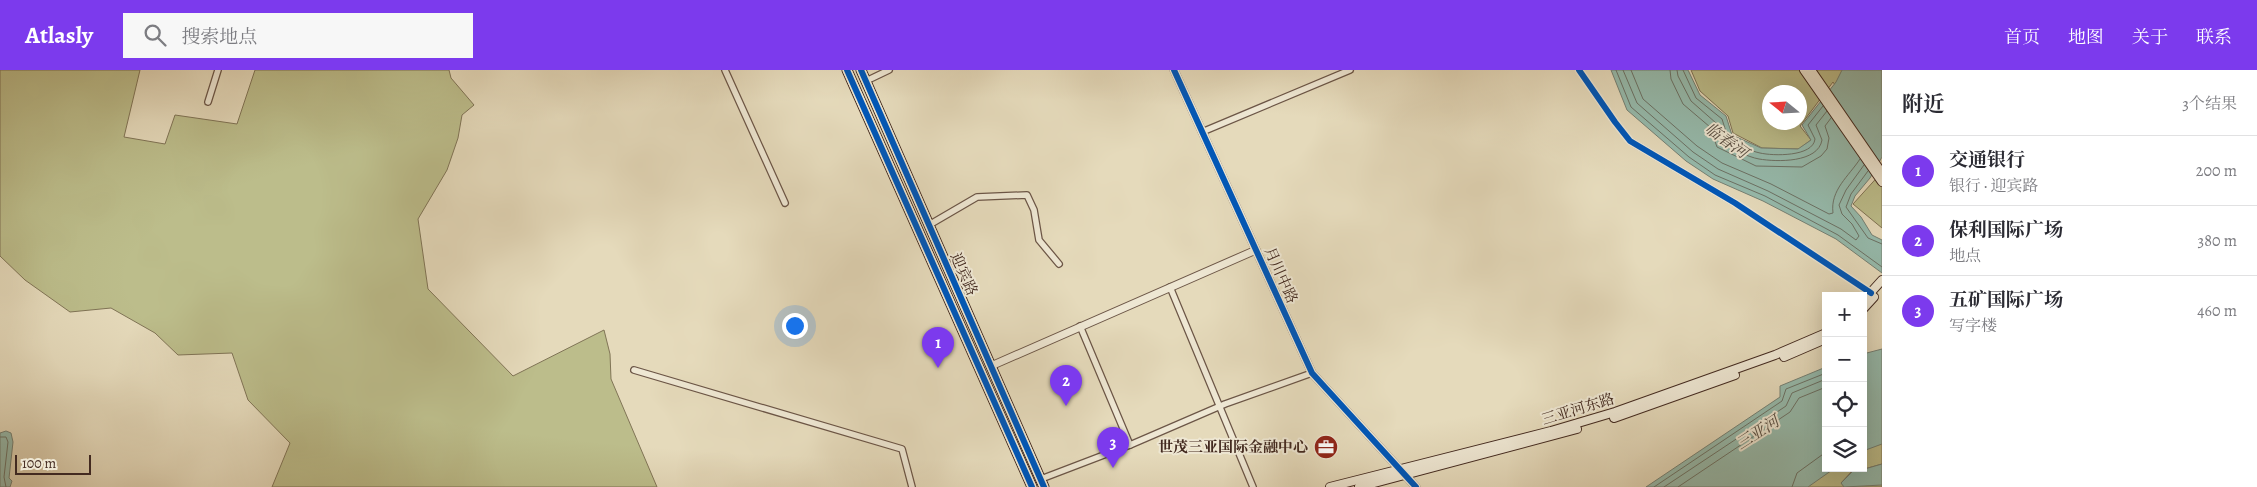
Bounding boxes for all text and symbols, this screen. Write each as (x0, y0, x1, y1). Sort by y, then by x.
search box (123, 13, 473, 58)
text: Atlasly (25, 19, 93, 51)
icon: search (141, 21, 169, 49)
text: 搜索地点 (181, 24, 257, 50)
text: 首页 (2004, 25, 2040, 49)
text: 地图 (2068, 25, 2104, 49)
text: 关于 (2132, 25, 2168, 49)
text: 联系 (2196, 25, 2232, 49)
north arrow (1762, 85, 1807, 130)
text: 附近 (1902, 90, 1944, 118)
text: 3个结果 (2182, 93, 2237, 115)
water label: 临春河 (1701, 118, 1755, 166)
text: 交通银行 (1949, 147, 2025, 173)
text: 1 (1915, 160, 1921, 182)
text: 200 m (2196, 160, 2237, 182)
text: 银行 · 迎宾路 (1949, 175, 2039, 197)
text: 保利国际广场 (1949, 217, 2063, 243)
text: 2 (1914, 230, 1922, 252)
text: 380 m (2198, 230, 2237, 252)
street label: 月川中路 (1260, 244, 1302, 306)
text: 地点 (1949, 245, 1981, 267)
street label: 迎宾路 (946, 249, 982, 299)
text: 五矿国际广场 (1949, 287, 2063, 313)
map controls (1822, 292, 1867, 472)
button: + (1822, 292, 1867, 337)
text: 3 (1915, 300, 1921, 322)
text: 460 m (2197, 300, 2237, 322)
your location (782, 313, 808, 339)
text: 写字楼 (1949, 315, 1997, 337)
pin: 1 (922, 327, 954, 368)
button: − (1822, 337, 1867, 382)
pin: 2 (1050, 365, 1082, 406)
button: locate (1822, 382, 1867, 427)
street label: 三亚河东路 (1539, 388, 1617, 430)
water label: 三亚河 (1731, 409, 1786, 455)
pin: 3 (1097, 427, 1129, 468)
button: layers (1822, 427, 1867, 472)
office icon: 世茂三亚国际金融中心 (1313, 434, 1339, 460)
place label: 世茂三亚国际金融中心 (1158, 437, 1308, 457)
scale bar (15, 452, 91, 475)
text: 100 m (22, 454, 56, 473)

